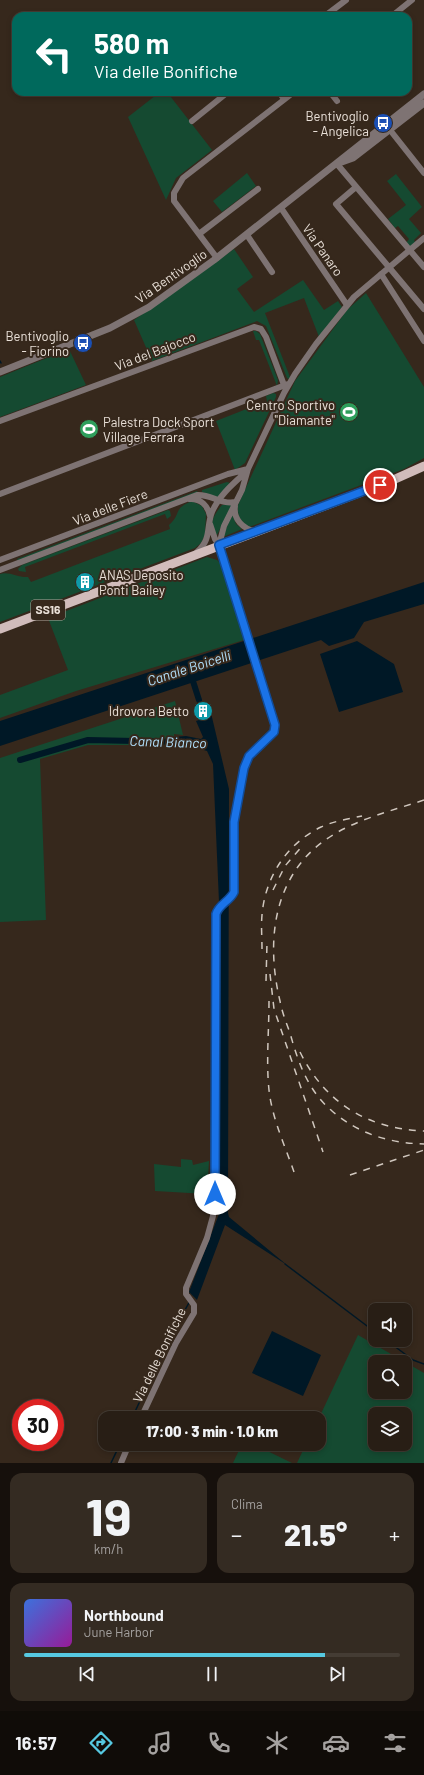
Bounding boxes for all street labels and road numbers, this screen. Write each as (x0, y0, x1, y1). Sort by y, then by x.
street label: Via Panaro (299, 221, 347, 279)
street label: Via Bentivoglio (132, 245, 210, 307)
street label: Via del Bajocco (112, 328, 198, 374)
street label: Via delle Fiere (70, 485, 150, 529)
road number: SS16 (31, 600, 65, 620)
street label: Via delle Bonifiche (129, 1305, 189, 1405)

